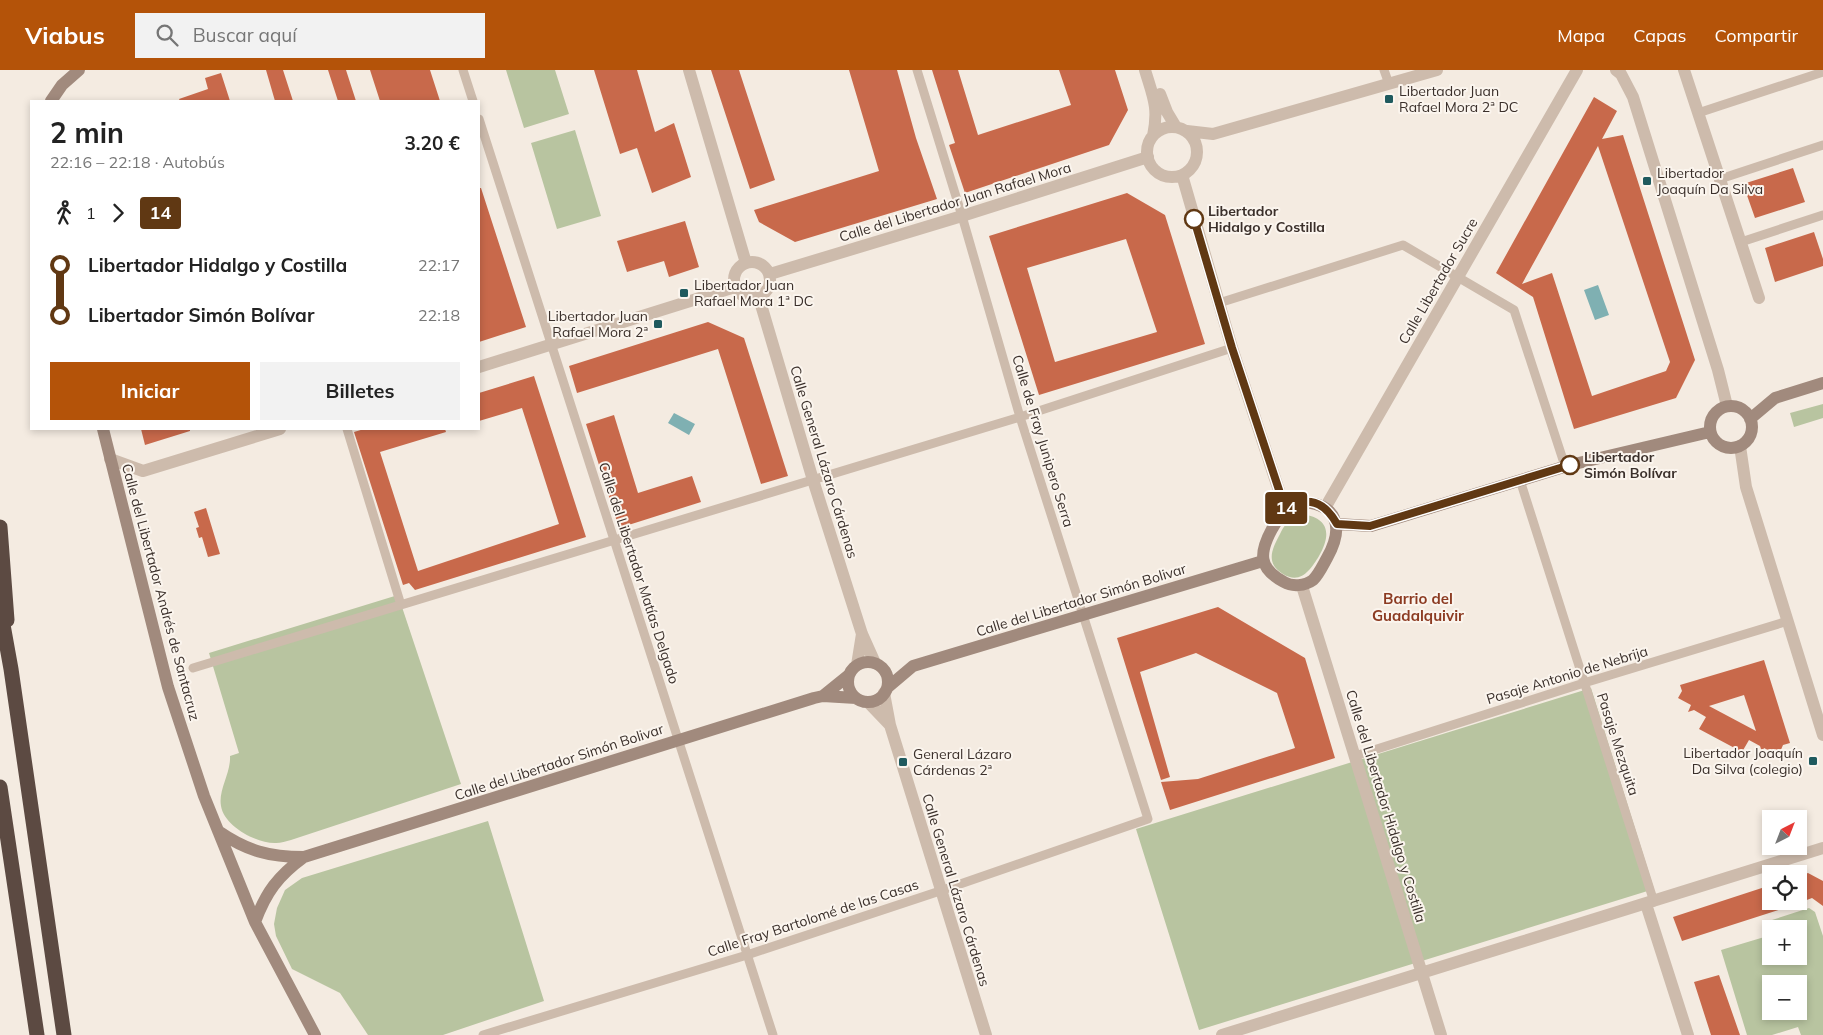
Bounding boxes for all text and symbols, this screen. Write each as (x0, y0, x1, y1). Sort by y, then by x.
search box (135, 13, 485, 58)
text: Viabus (25, 20, 105, 50)
icon: search (153, 21, 181, 49)
text: Buscar aquí (193, 23, 297, 47)
text: Mapa (1557, 24, 1605, 47)
text: Capas (1633, 24, 1687, 47)
text: Compartir (1715, 24, 1798, 47)
place label: Libertador Juan Rafael Mora 2ª DC (1399, 82, 1518, 116)
marker: Libertador Juan Rafael Mora 2ª DC (1383, 93, 1395, 105)
text: 2 min (50, 115, 124, 150)
text: 3.20 € (404, 131, 460, 155)
text: 22:16 – 22:18 · Autobús (50, 152, 225, 172)
street label: Calle del Libertador Juan Rafael Mora (837, 158, 1073, 246)
place label: Libertador Joaquín Da Silva (1657, 164, 1763, 198)
marker: Libertador Joaquín Da Silva (1641, 175, 1653, 187)
icon: walk (50, 199, 78, 227)
icon: forward (104, 199, 132, 227)
text: 14 (150, 201, 171, 224)
place label: Libertador Hidalgo y Costilla (1208, 202, 1325, 236)
text: 1 (86, 203, 96, 223)
marker: Libertador Hidalgo y Costilla (1184, 209, 1204, 229)
street label: Calle Libertador Sucre (1394, 215, 1482, 347)
text: Libertador Hidalgo y Costilla (88, 253, 347, 277)
text: 22:17 (418, 255, 460, 275)
place label: Libertador Juan Rafael Mora 1ª DC (694, 276, 813, 310)
marker: Libertador Juan Rafael Mora 1ª DC (678, 287, 690, 299)
text: Libertador Simón Bolívar (88, 303, 314, 327)
text: 22:18 (418, 305, 460, 325)
place label: Libertador Juan Rafael Mora 2ª (548, 307, 648, 341)
marker: Libertador Juan Rafael Mora 2ª (652, 318, 664, 330)
street label: Calle de Fray Junipero Serra (1008, 353, 1078, 529)
button: Iniciar (50, 362, 250, 420)
button: Billetes (260, 362, 460, 420)
street label: Calle General Lázaro Cárdenas (786, 363, 862, 561)
place label: Libertador Simón Bolívar (1584, 448, 1677, 482)
marker: Libertador Simón Bolívar (1560, 455, 1580, 475)
street label: Calle del Libertador Matías Delgado (595, 460, 683, 686)
street label: Calle del Libertador Andrés de Santacruz (118, 462, 204, 722)
line badge: 14 (1264, 492, 1308, 524)
text: 14 (1275, 496, 1297, 519)
street label: Calle del Libertador Simón Bolivar (974, 559, 1189, 641)
district label: Barrio del Guadalquivir (1372, 589, 1464, 625)
street label: Pasaje Antonio de Nebrija (1484, 642, 1650, 708)
street label: Calle del Libertador Hidalgo y Costilla (1342, 688, 1430, 924)
street label: Pasaje Mezquita (1593, 690, 1643, 798)
street label: Calle del Libertador Simón Bolivar (452, 719, 667, 804)
place label: Libertador Joaquín Da Silva (colegio) (1683, 744, 1803, 778)
place label: General Lázaro Cárdenas 2ª (913, 745, 1012, 779)
marker: Libertador Joaquín Da Silva (colegio) (1807, 755, 1819, 767)
marker: General Lázaro Cárdenas 2ª (897, 756, 909, 768)
street label: Calle General Lázaro Cárdenas (918, 791, 994, 989)
north arrow (1762, 810, 1808, 855)
map controls (1762, 810, 1807, 1020)
button: locate (1762, 865, 1807, 910)
street label: Calle Fray Bartolomé de las Casas (705, 875, 921, 961)
button: + (1762, 920, 1807, 965)
button: − (1762, 975, 1807, 1020)

